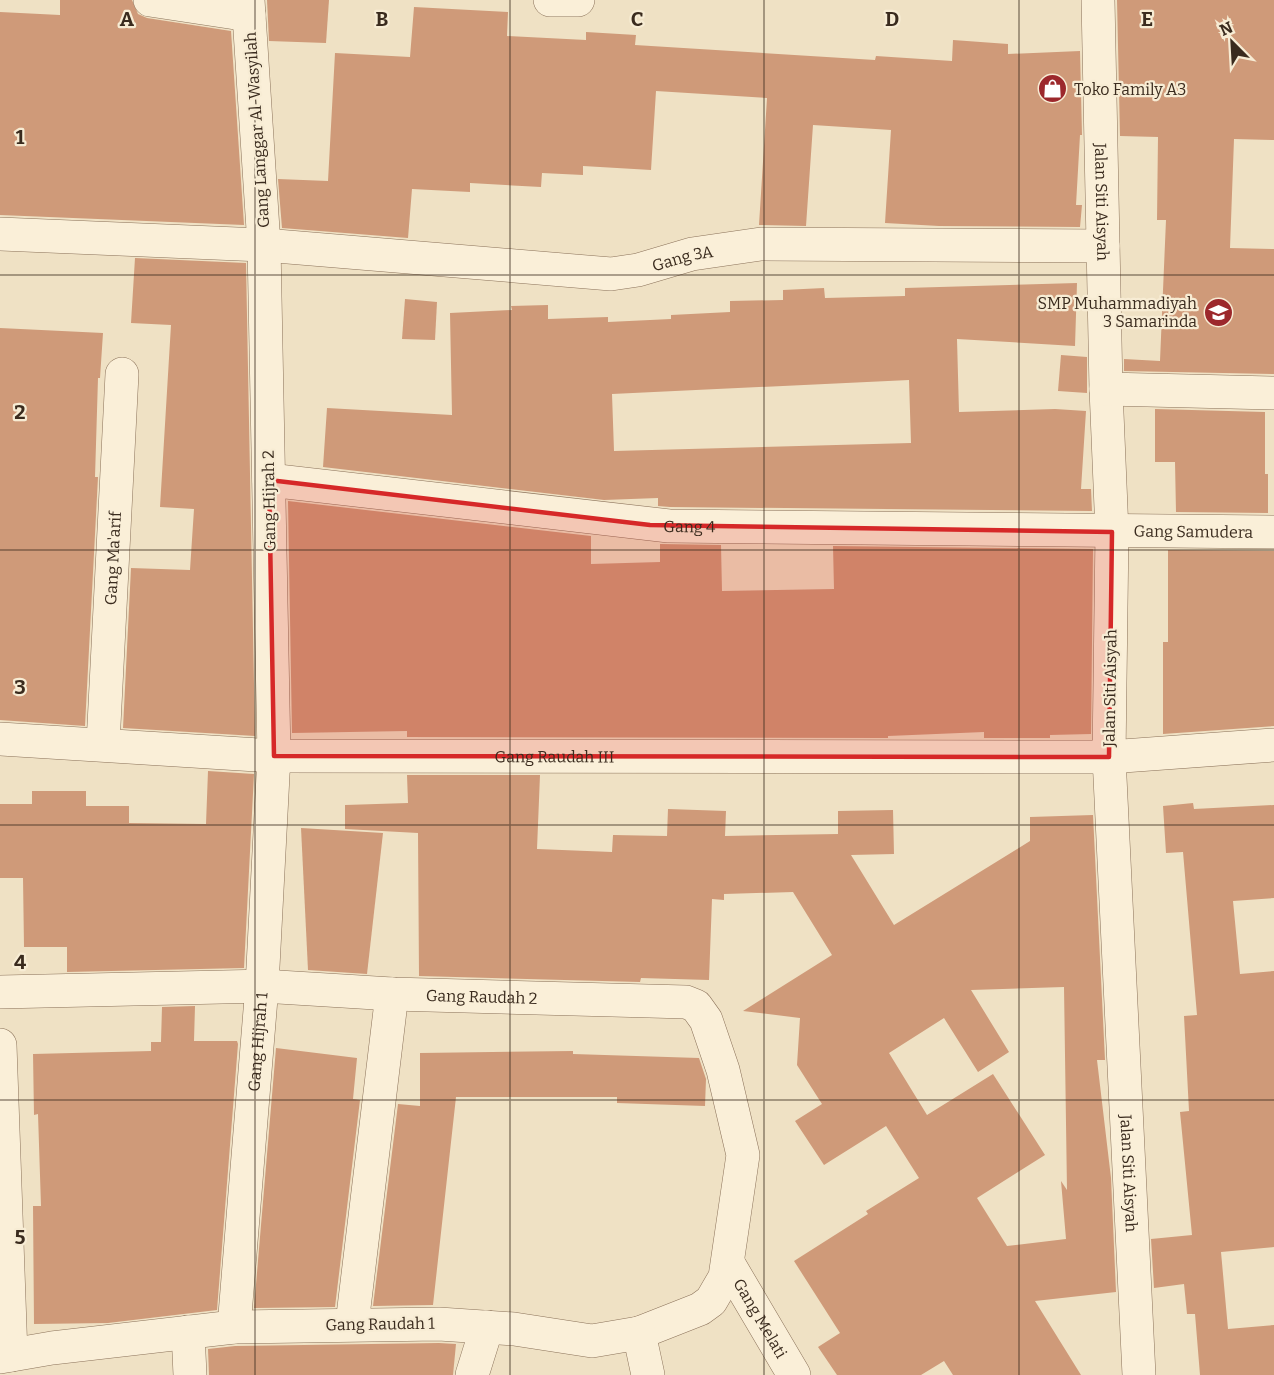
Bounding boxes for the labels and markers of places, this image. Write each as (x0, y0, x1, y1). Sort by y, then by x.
shop icon: Toko Family A3 (1037, 73, 1069, 105)
place label: Toko Family A3 (1074, 80, 1186, 99)
place label: SMP Muhammadiyah 3 Samarinda (1038, 294, 1197, 331)
school or university icon: SMP Muhammadiyah 3 Samarinda (1202, 296, 1234, 328)

